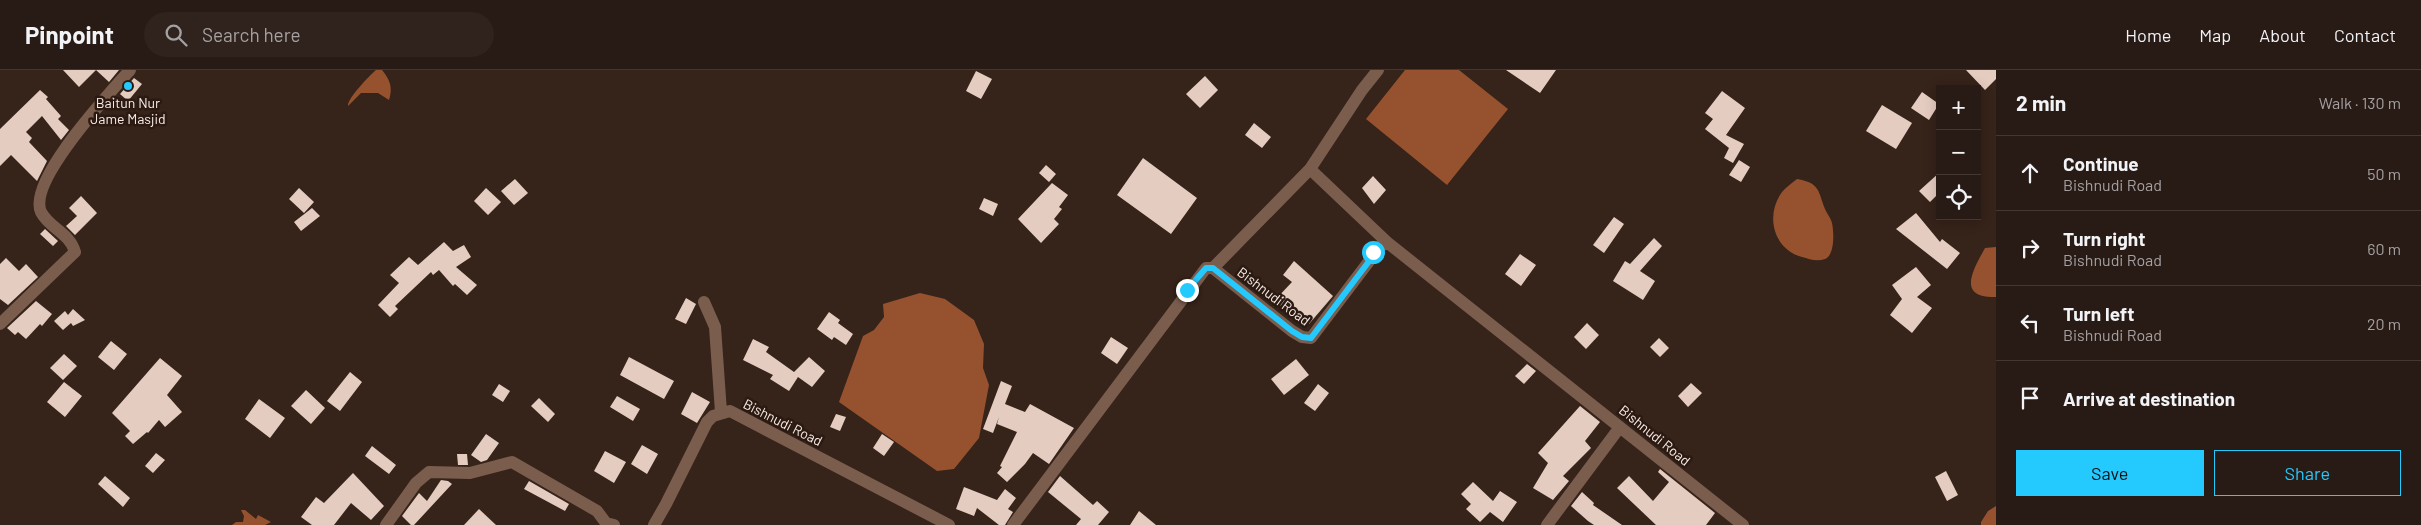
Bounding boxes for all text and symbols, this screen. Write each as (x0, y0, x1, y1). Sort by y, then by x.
search box (144, 12, 494, 57)
text: Pinpoint (25, 20, 114, 49)
icon: search (162, 21, 190, 49)
text: Search here (202, 23, 301, 46)
text: Home (2125, 24, 2171, 46)
text: Map (2199, 24, 2231, 46)
text: About (2259, 24, 2306, 46)
text: Contact (2334, 24, 2396, 46)
marker: Baitun Nur Jame Masjid (122, 80, 134, 92)
map controls (1936, 85, 1981, 220)
button: + (1936, 85, 1981, 130)
text: 2 min (2016, 90, 2066, 115)
text: Walk · 130 m (2319, 93, 2401, 112)
place label: Baitun Nur Jame Masjid (90, 94, 166, 127)
button: − (1936, 130, 1981, 175)
text: Continue (2063, 152, 2139, 175)
icon: ahead (2016, 159, 2044, 187)
text: 50 m (2367, 164, 2401, 183)
button: locate (1936, 175, 1981, 220)
text: Bishnudi Road (2063, 175, 2162, 194)
text: Turn right (2063, 227, 2145, 250)
icon: right (2016, 234, 2044, 262)
text: 60 m (2367, 239, 2401, 258)
route start (1362, 241, 1385, 264)
text: Bishnudi Road (2063, 250, 2162, 269)
street label: Bishnudi Road (1234, 263, 1314, 329)
route end (1176, 279, 1199, 302)
text: Turn left (2063, 302, 2134, 325)
icon: left (2016, 309, 2044, 337)
text: 20 m (2367, 314, 2401, 333)
text: Bishnudi Road (2063, 325, 2162, 344)
icon: arrive (2016, 384, 2044, 412)
text: Arrive at destination (2063, 387, 2235, 410)
street label: Bishnudi Road (741, 395, 825, 449)
street label: Bishnudi Road (1616, 401, 1694, 469)
button: Save (2016, 450, 2204, 496)
button: Share (2214, 450, 2401, 496)

